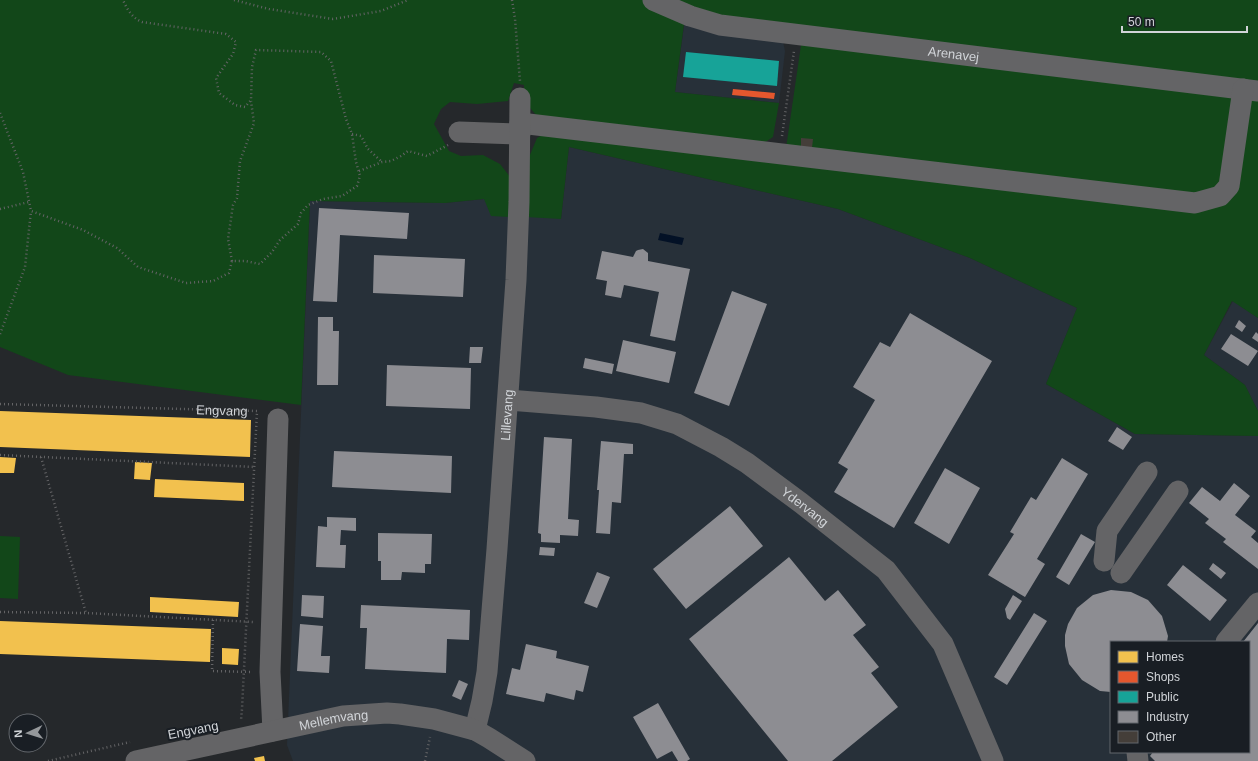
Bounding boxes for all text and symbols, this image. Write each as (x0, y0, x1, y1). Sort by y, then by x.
scale bar (1122, 8, 1247, 34)
text: 50 m (1128, 15, 1155, 29)
street label: Arenavej (927, 43, 980, 64)
street label: Lillevang (497, 389, 516, 441)
street label: Engvang (196, 402, 248, 418)
street label: Ydervang (778, 484, 832, 529)
legend (1110, 641, 1250, 753)
text: Homes (1146, 650, 1184, 664)
text: Shops (1146, 670, 1180, 684)
text: Public (1146, 690, 1179, 704)
street label: Mellemvang (298, 707, 369, 733)
text: Industry (1146, 710, 1189, 724)
north arrow (8, 713, 48, 753)
street label: Engvang (166, 718, 220, 742)
text: N (12, 729, 24, 738)
text: Other (1146, 730, 1176, 744)

